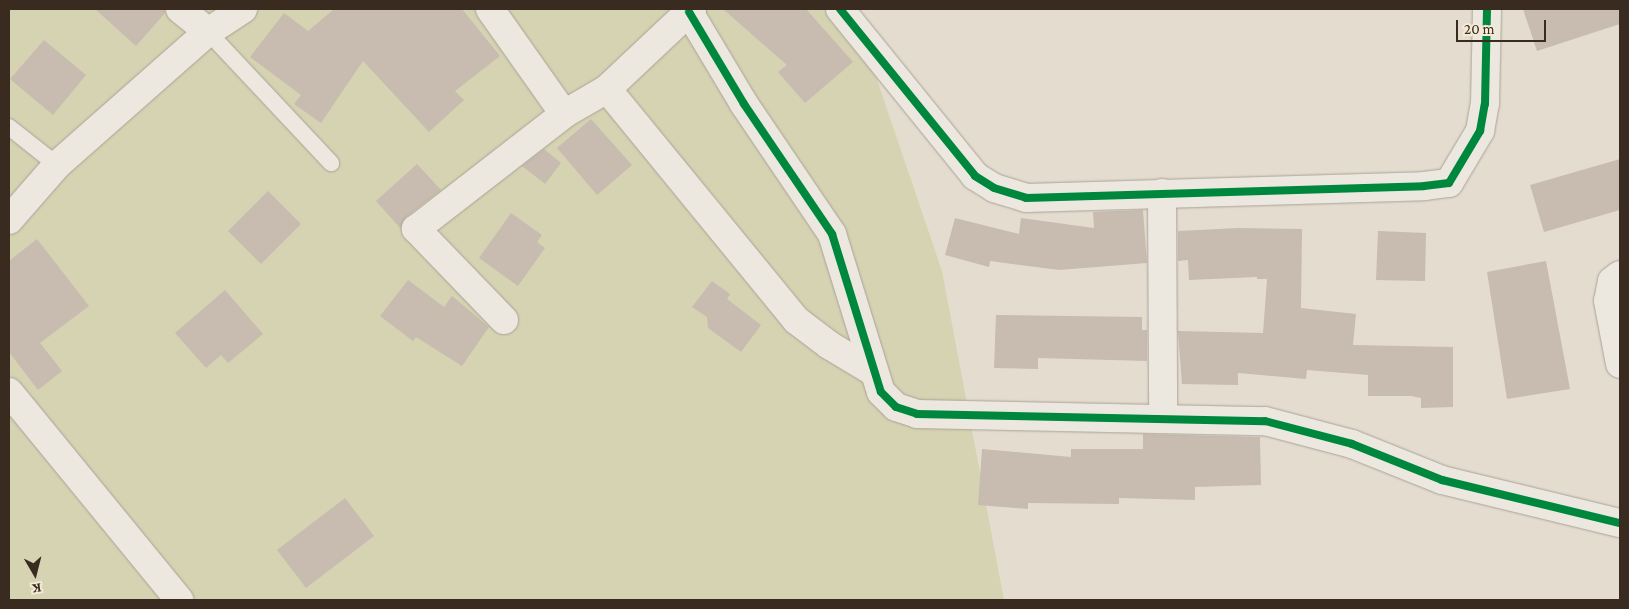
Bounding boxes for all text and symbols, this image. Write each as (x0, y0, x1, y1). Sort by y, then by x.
scale bar (1459, 10, 1549, 42)
text: 20 m (1464, 21, 1495, 37)
north arrow (10, 549, 60, 599)
text: K (32, 580, 43, 597)

